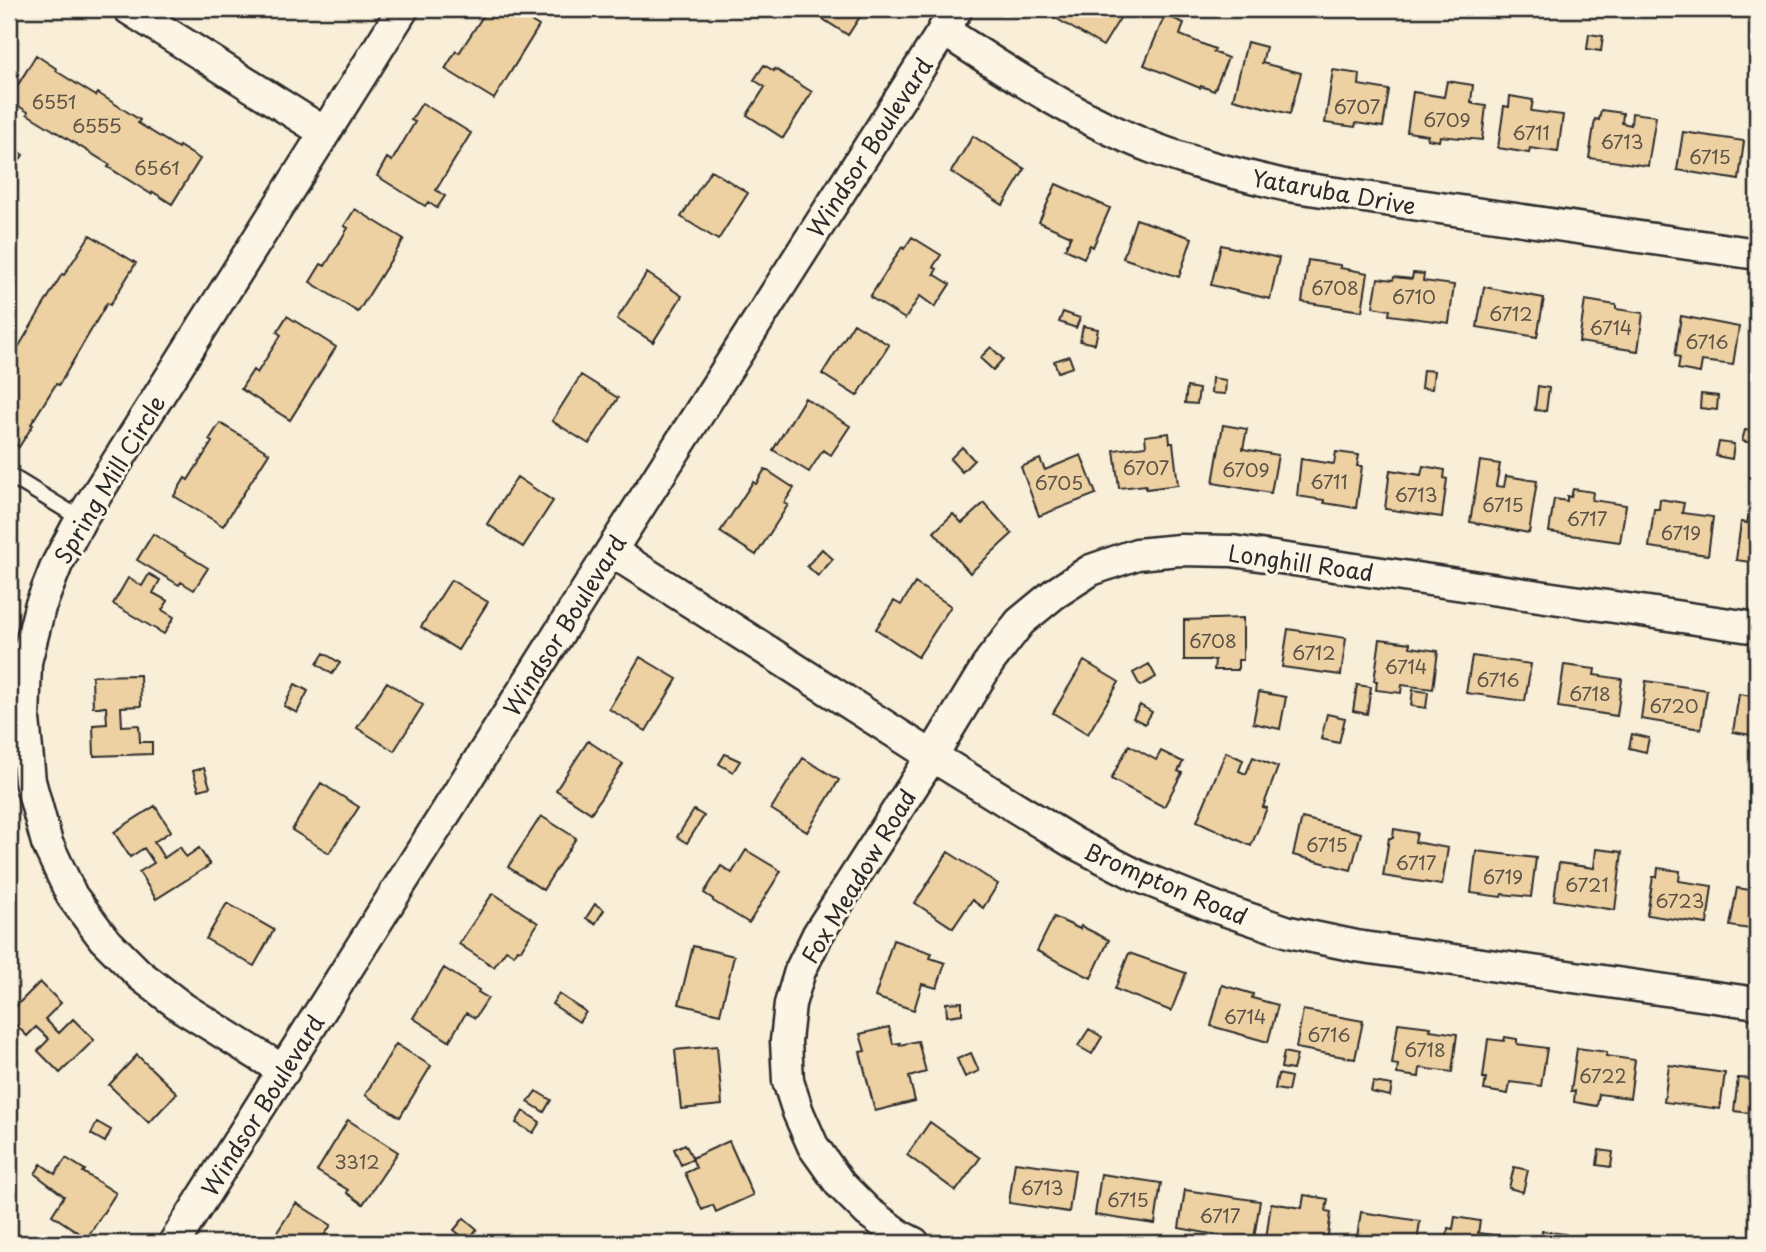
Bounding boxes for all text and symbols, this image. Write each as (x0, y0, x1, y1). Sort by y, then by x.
street label: Windsor Boulevard (798, 50, 940, 244)
house number: 6551 (32, 87, 76, 115)
house number: 6707 (1334, 92, 1381, 120)
house number: 6709 (1423, 105, 1471, 133)
house number: 6555 (72, 111, 122, 139)
house number: 6711 (1512, 118, 1550, 146)
house number: 6713 (1600, 127, 1644, 155)
house number: 6715 (1689, 142, 1731, 170)
house number: 6561 (134, 153, 180, 181)
street label: Yataruba Drive (1249, 159, 1419, 223)
house number: 6708 (1311, 273, 1359, 301)
house number: 6710 (1392, 282, 1436, 310)
house number: 6712 (1489, 299, 1533, 327)
house number: 6714 (1590, 313, 1632, 341)
house number: 6716 (1685, 327, 1729, 355)
street label: Spring Mill Circle (45, 388, 173, 570)
house number: 6707 (1123, 453, 1170, 481)
house number: 6709 (1222, 455, 1270, 483)
house number: 6711 (1310, 467, 1348, 495)
house number: 6705 (1035, 468, 1083, 496)
house number: 6713 (1394, 480, 1438, 508)
house number: 6715 (1482, 490, 1524, 518)
house number: 6717 (1567, 504, 1608, 532)
house number: 6719 (1661, 518, 1701, 546)
street label: Windsor Boulevard (494, 527, 634, 723)
street label: Longhill Road (1226, 535, 1376, 589)
house number: 6708 (1189, 626, 1237, 654)
house number: 6712 (1292, 638, 1336, 666)
house number: 6714 (1385, 652, 1427, 680)
house number: 6716 (1476, 665, 1520, 693)
house number: 6718 (1569, 679, 1611, 707)
house number: 6720 (1649, 691, 1699, 719)
street label: Fox Meadow Road (792, 782, 924, 970)
house number: 6715 (1306, 830, 1348, 858)
street label: Brompton Road (1079, 833, 1253, 933)
house number: 6717 (1396, 848, 1437, 876)
house number: 6719 (1483, 862, 1523, 890)
house number: 6721 (1565, 870, 1609, 898)
house number: 6723 (1656, 886, 1704, 914)
house number: 6714 (1224, 1002, 1266, 1030)
street label: Windsor Boulevard (192, 1007, 332, 1203)
house number: 6716 (1307, 1020, 1351, 1048)
house number: 6718 (1404, 1035, 1446, 1063)
house number: 6722 (1579, 1061, 1627, 1089)
house number: 3312 (334, 1147, 380, 1175)
house number: 6713 (1020, 1173, 1064, 1201)
house number: 6715 (1107, 1185, 1149, 1213)
house number: 6717 (1200, 1201, 1241, 1229)

